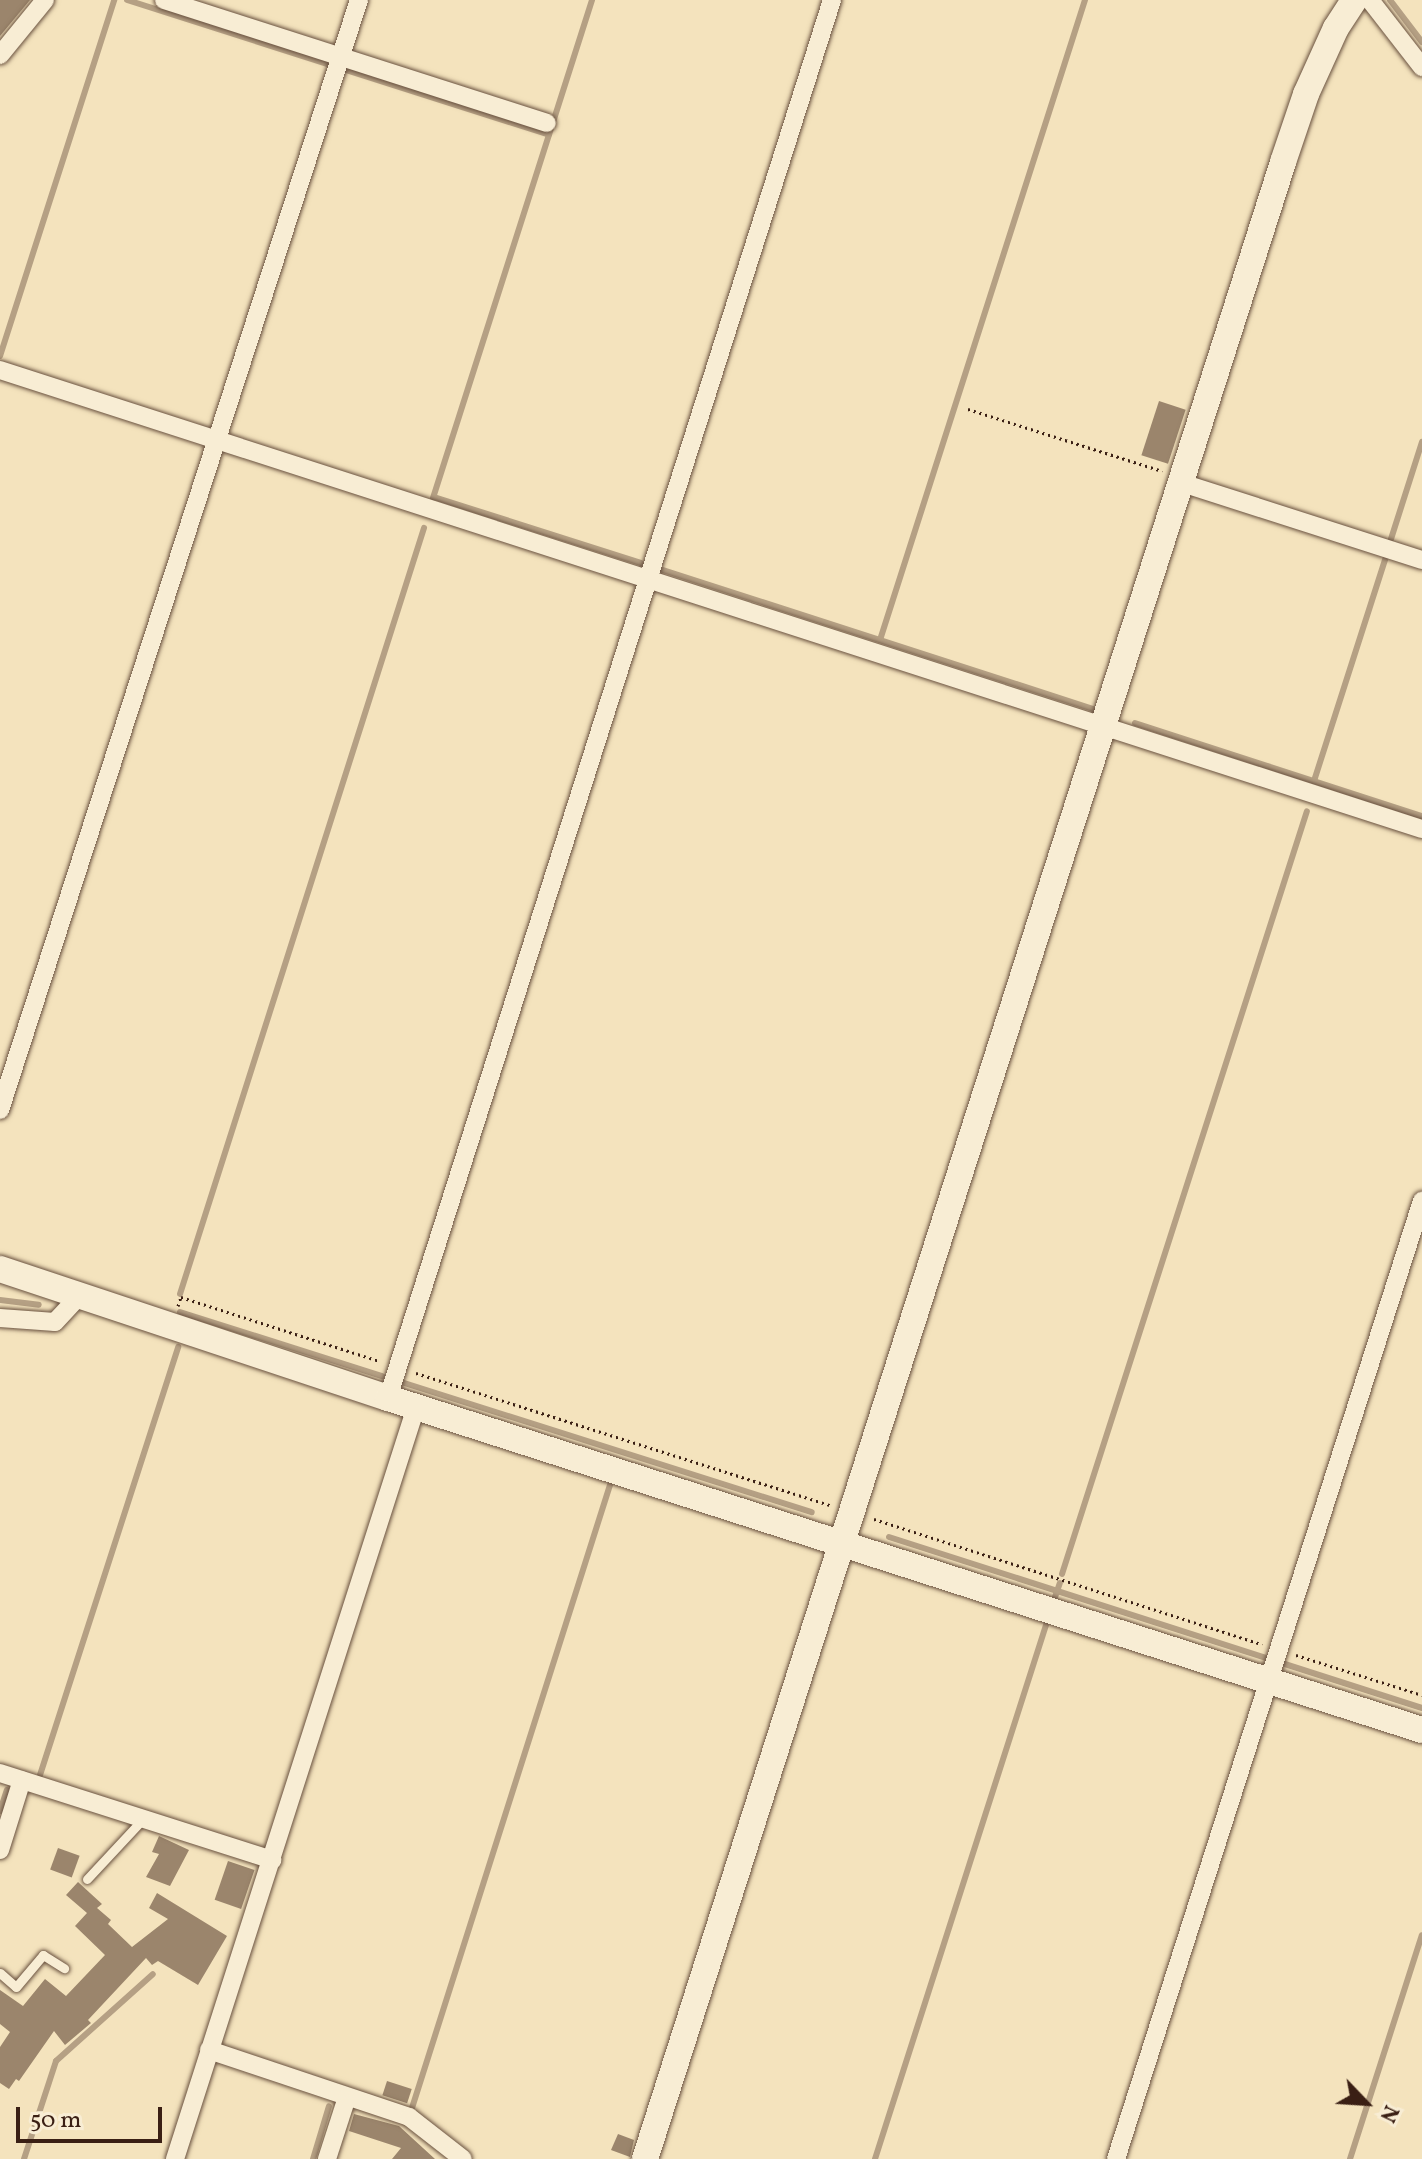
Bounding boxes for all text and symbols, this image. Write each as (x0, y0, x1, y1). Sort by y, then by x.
north arrow (1326, 2063, 1406, 2143)
scale bar (20, 2091, 166, 2141)
text: N (1371, 2100, 1406, 2127)
text: 50 m (30, 2104, 82, 2138)

